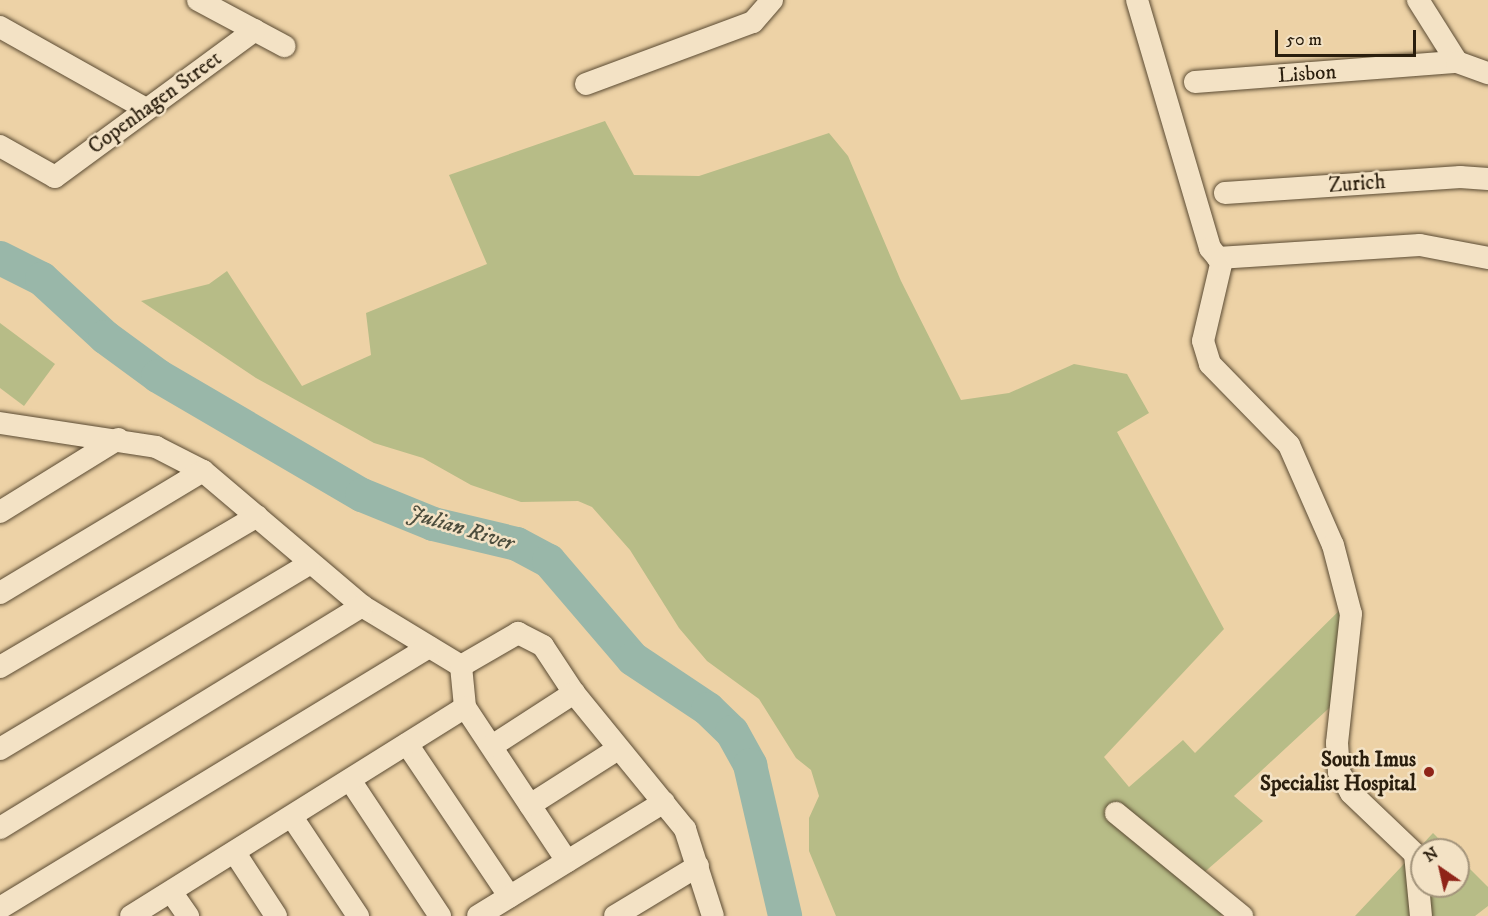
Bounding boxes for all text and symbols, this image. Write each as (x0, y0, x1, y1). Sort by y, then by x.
scale bar (1278, 18, 1419, 56)
text: 50 m (1286, 29, 1322, 51)
street label: Copenhagen Street (84, 46, 226, 160)
street label: Lisbon (1277, 59, 1337, 89)
street label: Zurich (1328, 169, 1386, 199)
water label: Julian River (405, 499, 517, 557)
place label: South Imus Specialist Hospital (1260, 747, 1416, 797)
marker: South Imus Specialist Hospital (1420, 763, 1438, 781)
north arrow (1410, 838, 1470, 898)
text: N (1420, 843, 1442, 867)

